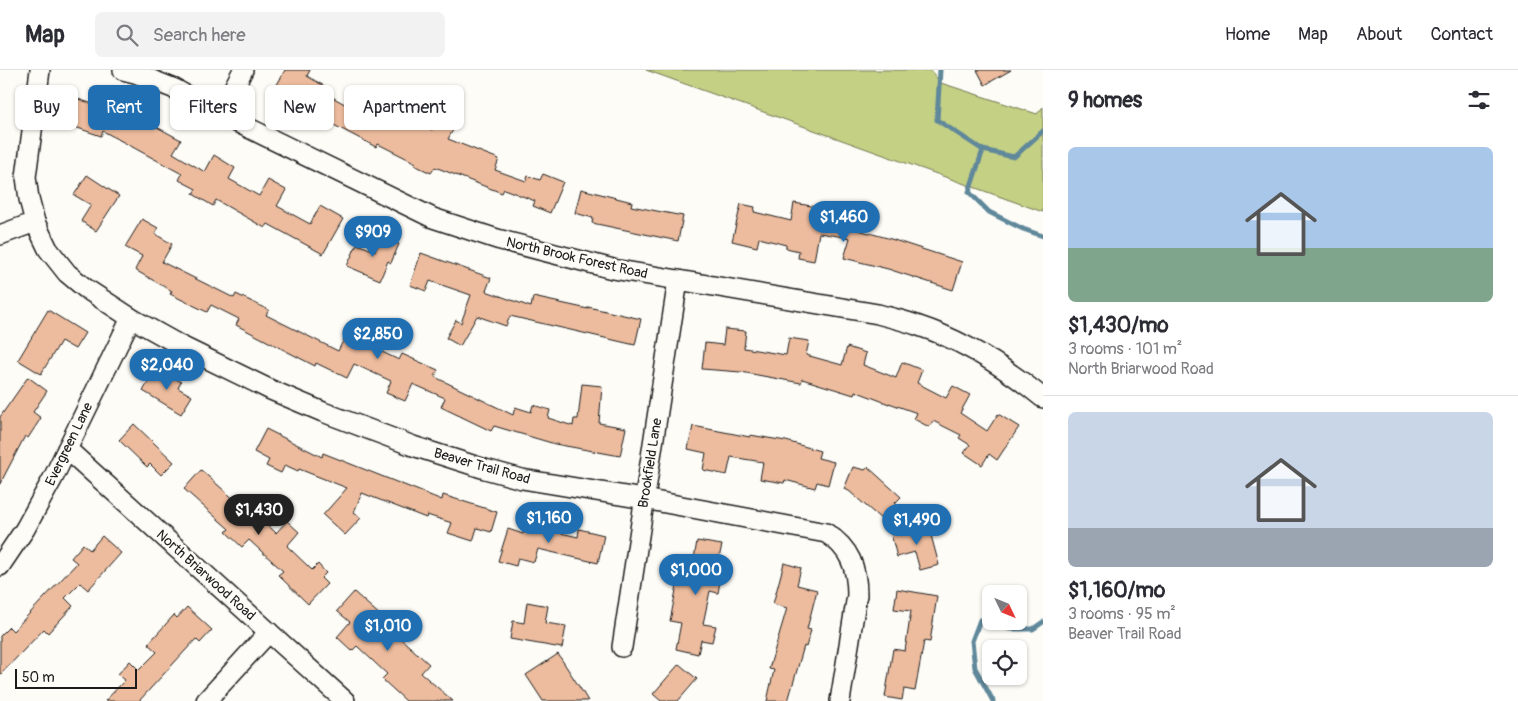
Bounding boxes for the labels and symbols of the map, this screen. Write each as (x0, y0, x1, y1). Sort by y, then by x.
pin: $1,460 (803, 200, 885, 243)
pin: $909 (343, 216, 403, 258)
street label: North Brook Forest Road (505, 233, 649, 283)
pin: $2,850 (337, 318, 419, 360)
pin: $2,040 (126, 348, 208, 391)
street label: Evergreen Lane (42, 400, 97, 488)
street label: Brookfield Lane (635, 417, 665, 509)
street label: Beaver Trail Road (432, 444, 532, 488)
pin: $1,430 (218, 494, 300, 536)
pin: $1,160 (508, 502, 590, 544)
pin: $1,490 (876, 504, 958, 546)
street label: North Briarwood Road (153, 526, 259, 624)
pin: $1,000 (655, 554, 737, 596)
north arrow (982, 585, 1028, 630)
pin: $1,010 (347, 610, 429, 652)
scale bar (15, 666, 138, 689)

